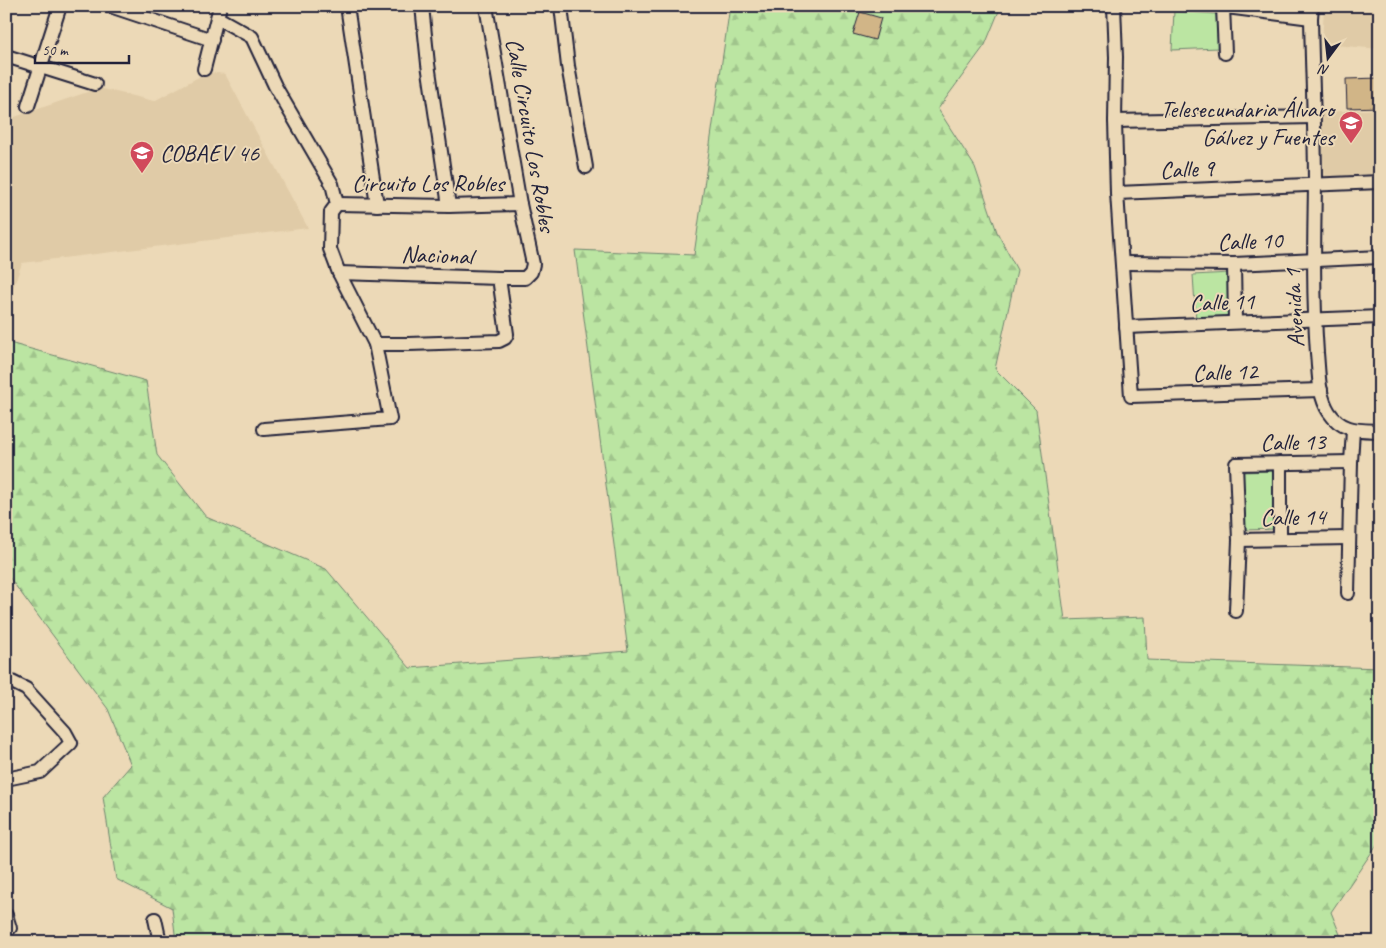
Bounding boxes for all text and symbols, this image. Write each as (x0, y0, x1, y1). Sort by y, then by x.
scale bar (35, 32, 129, 64)
north arrow (1304, 32, 1354, 82)
street label: Calle Circuito Los Robles (499, 36, 563, 236)
text: 50 m (42, 41, 69, 60)
text: N (1316, 60, 1331, 79)
place label: Telesecundaria Álvaro Gálvez y Fuentes (1161, 94, 1337, 152)
school or university icon: Telesecundaria Álvaro Gálvez y Fuentes (1338, 110, 1364, 144)
place label: COBAEV 46 (160, 138, 260, 168)
school or university icon: COBAEV 46 (129, 140, 155, 174)
street label: Calle 9 (1159, 152, 1217, 185)
street label: Circuito Los Robles (352, 168, 507, 198)
street label: Calle 10 (1217, 225, 1285, 257)
street label: Nacional (401, 239, 477, 271)
street label: Avenida 1 (1277, 267, 1311, 348)
street label: Calle 11 (1189, 286, 1256, 318)
street label: Calle 12 (1192, 356, 1260, 388)
street label: Calle 13 (1260, 426, 1328, 458)
street label: Calle 14 (1260, 501, 1328, 533)

